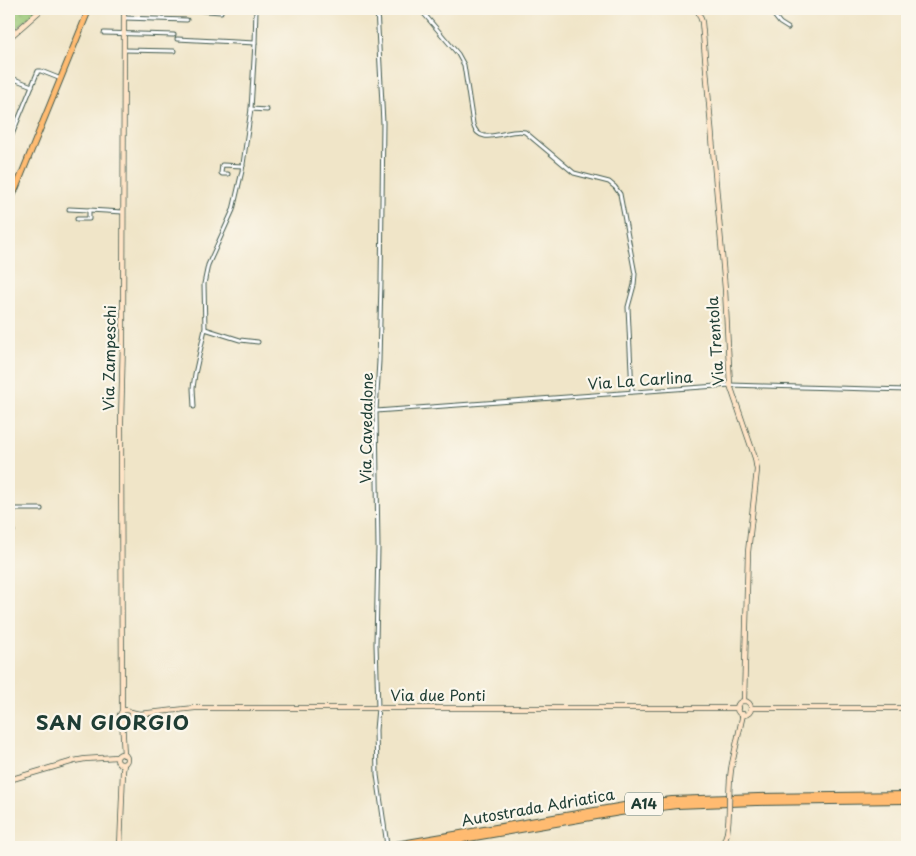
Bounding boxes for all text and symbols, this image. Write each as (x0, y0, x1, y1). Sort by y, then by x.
street label: Via Trentola (700, 295, 729, 386)
street label: Via Zampeschi (96, 305, 121, 411)
street label: Via La Carlina (587, 364, 694, 395)
street label: Via Cavedalone (353, 372, 378, 484)
street label: Via due Ponti (390, 683, 486, 706)
district label: SAN GIORGIO (36, 707, 190, 737)
street label: Autostrada Adriatica (459, 782, 617, 831)
road number: A14 (625, 792, 663, 816)

